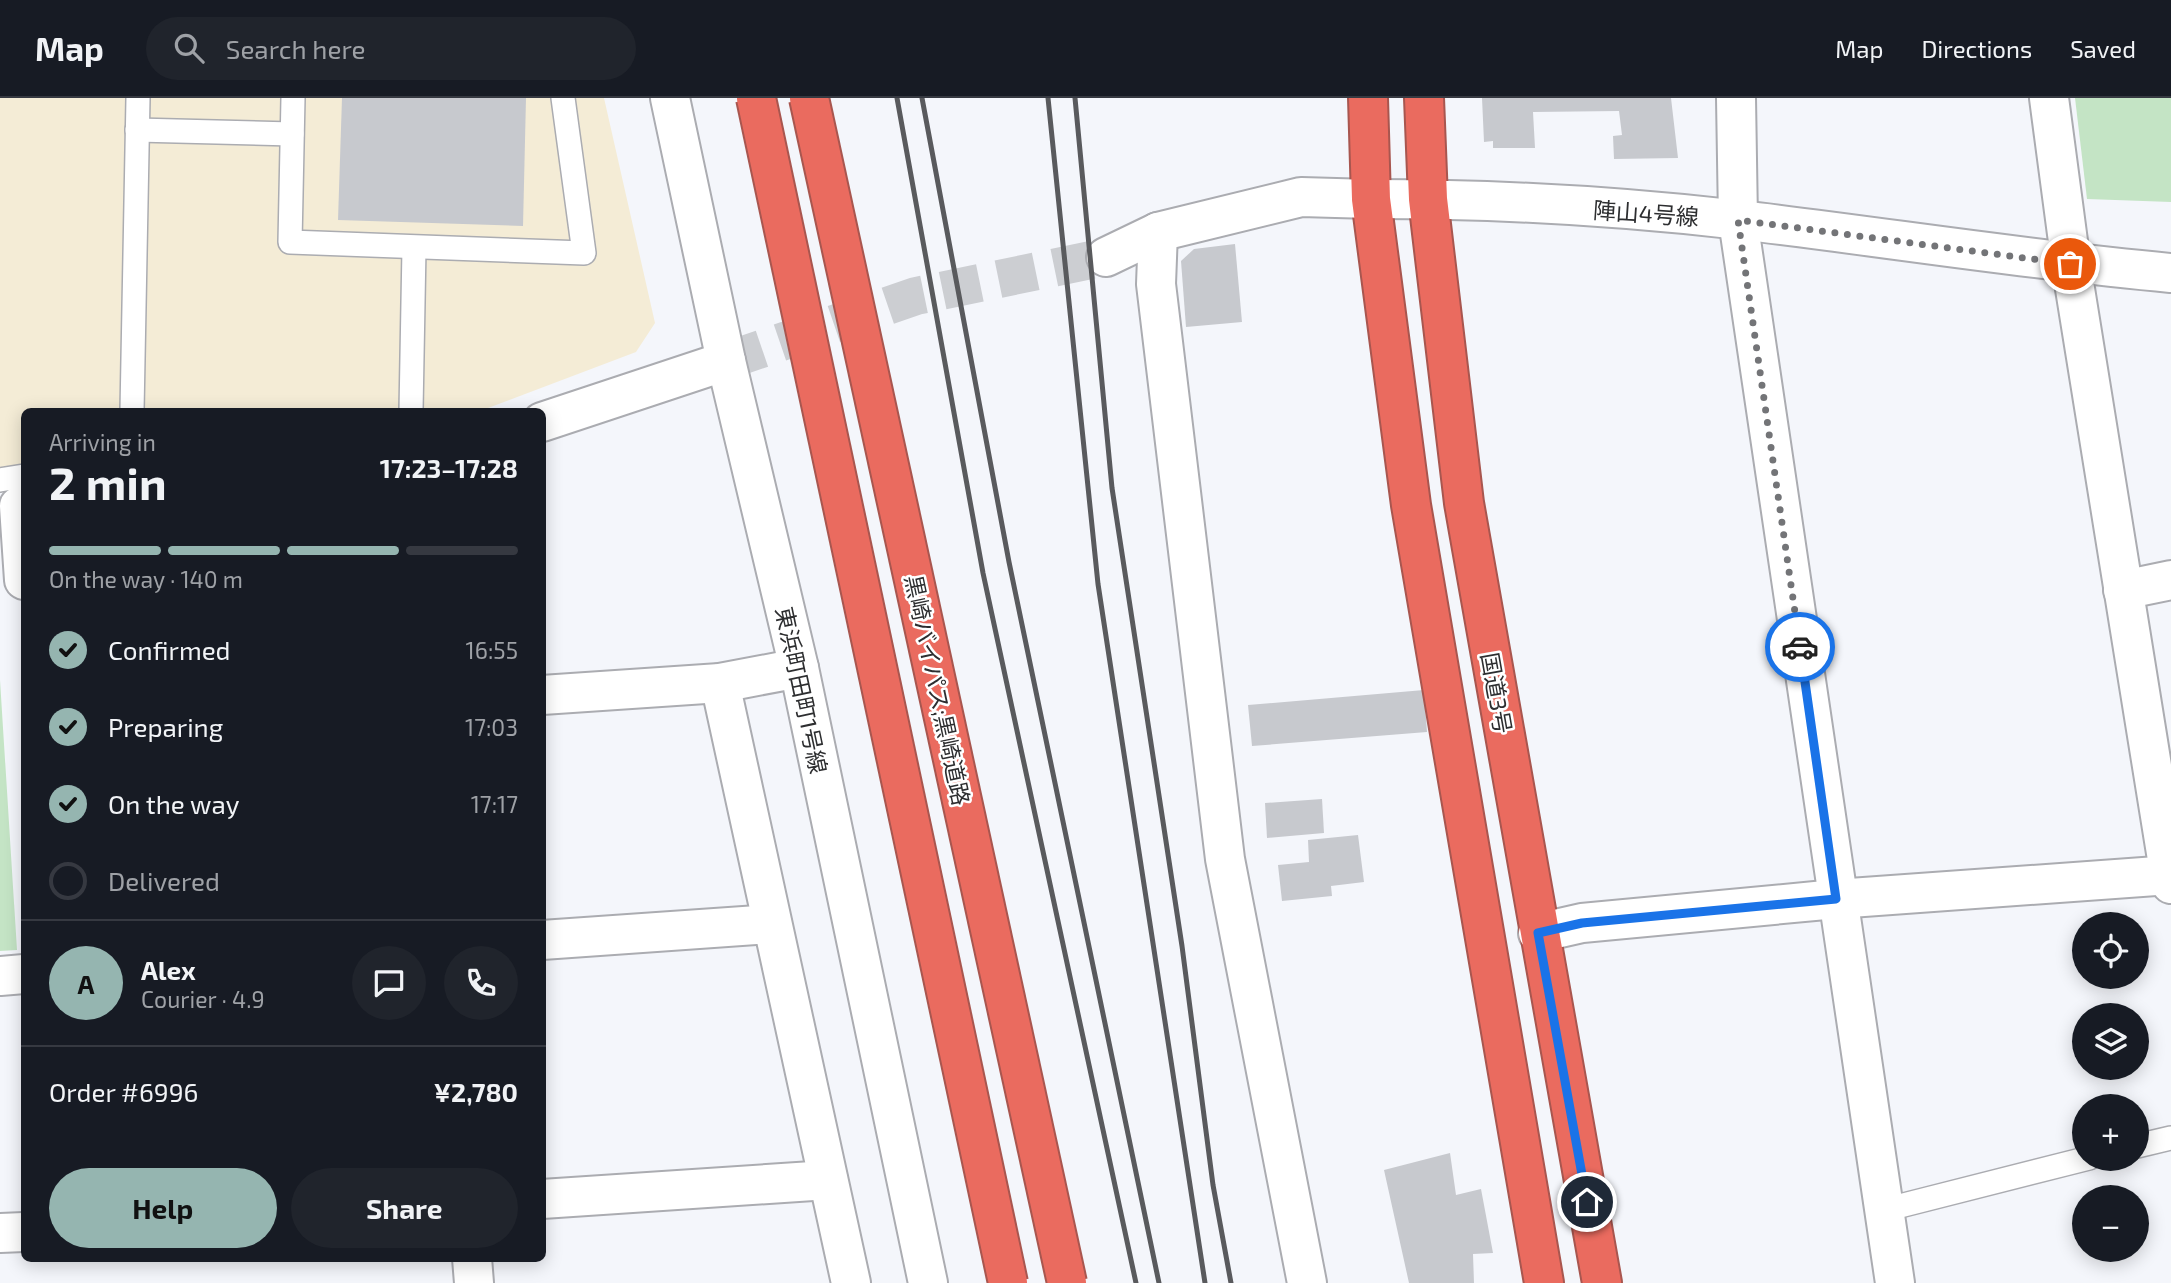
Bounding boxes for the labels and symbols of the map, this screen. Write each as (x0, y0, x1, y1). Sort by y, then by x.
street label: 陣山4号線 (1592, 195, 1700, 231)
pin (2040, 234, 2100, 294)
street label: 黒崎バイパス;黒崎道路 (900, 572, 976, 808)
street label: 東浜町田町1号線 (771, 604, 833, 776)
courier (1765, 612, 1835, 682)
street label: 国道3号 (1476, 650, 1518, 736)
pin (1557, 1172, 1617, 1232)

